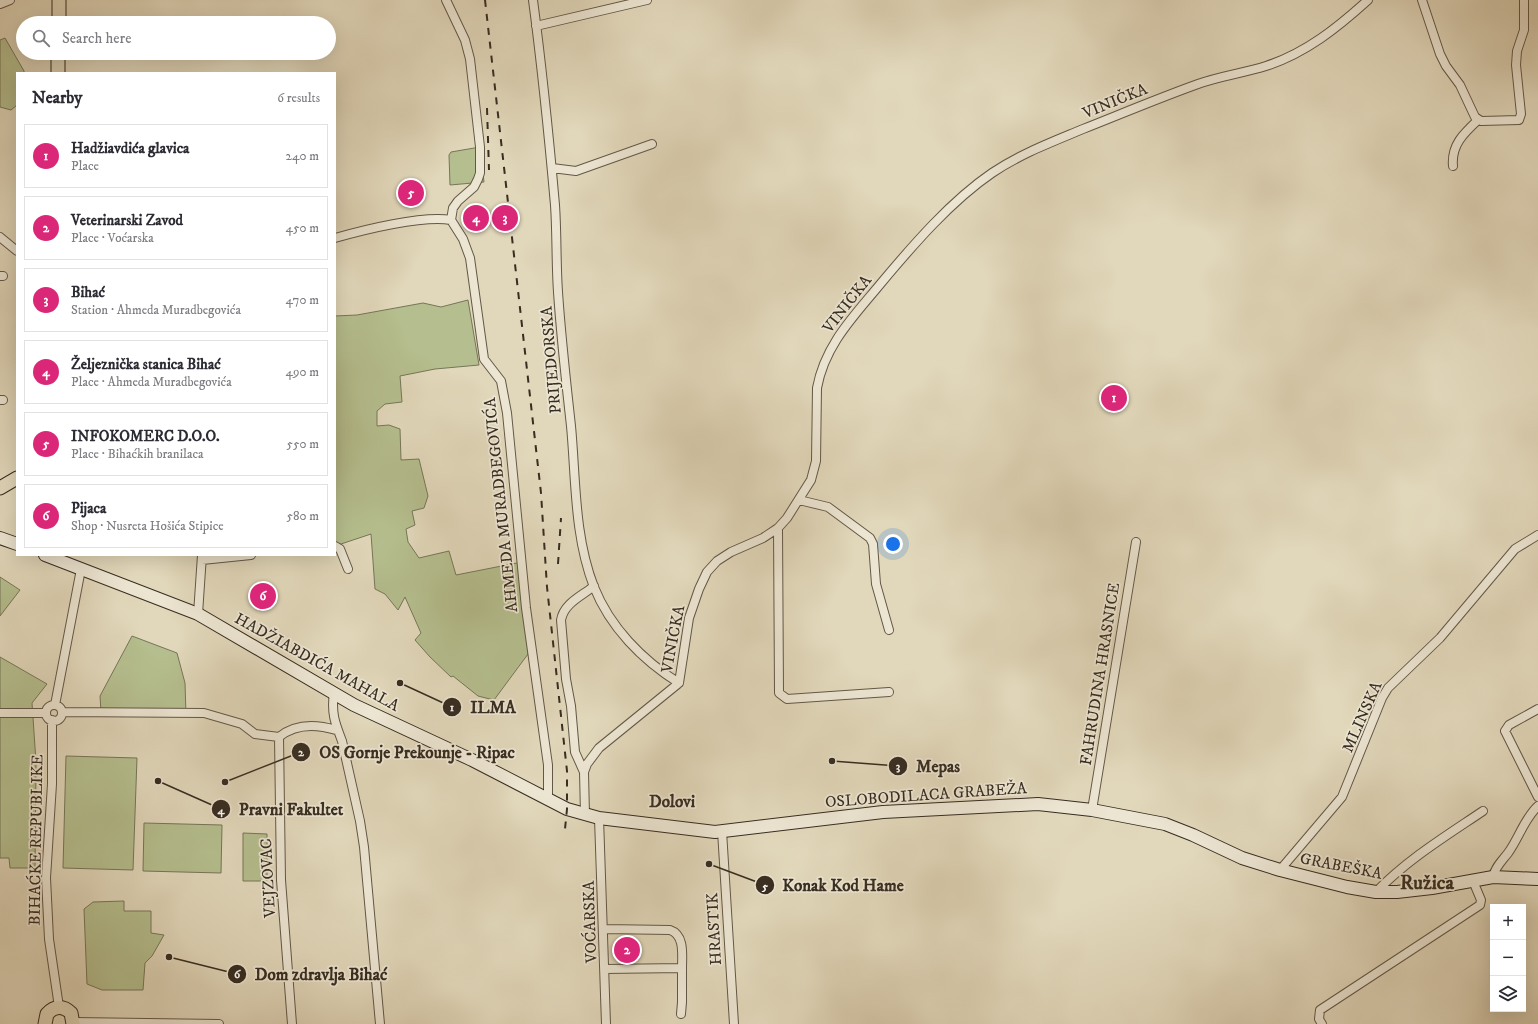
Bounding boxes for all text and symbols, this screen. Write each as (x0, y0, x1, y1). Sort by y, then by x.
search box (16, 16, 336, 60)
icon: search (30, 27, 52, 49)
text: Search here (62, 29, 131, 48)
street label: VINIČKA (1079, 79, 1151, 123)
text: Nearby (32, 87, 82, 109)
text: 6 results (277, 90, 320, 106)
text: Hadžiavdića glavica (71, 139, 189, 158)
text: 1 (44, 148, 48, 164)
text: 240 m (286, 148, 319, 164)
text: Place (71, 158, 99, 174)
pin: 5 (398, 178, 424, 208)
pin: 4 (463, 203, 489, 233)
pin: 3 (492, 203, 518, 233)
text: Veterinarski Zavod (71, 211, 183, 230)
text: 2 (43, 220, 49, 236)
text: 450 m (286, 220, 319, 236)
text: Place · Voćarska (71, 230, 154, 246)
street label: VINIČKA (817, 270, 876, 338)
text: Bihać (71, 283, 105, 302)
text: 3 (44, 292, 48, 308)
text: 470 m (286, 292, 319, 308)
text: Station · Ahmeda Muradbegovića (71, 302, 241, 318)
street label: PRIJEDORSKA (536, 305, 566, 415)
text: Željeznička stanica Bihać (71, 355, 221, 374)
text: 4 (42, 364, 50, 380)
text: 490 m (285, 364, 319, 380)
text: Place · Ahmeda Muradbegovića (71, 374, 232, 390)
pin: 1 (1101, 383, 1127, 413)
street label: AHMEDA MURADBEGOVIĆA (480, 396, 522, 613)
text: INFOKOMERC D.O.O. (71, 427, 219, 446)
text: 5 (43, 436, 49, 452)
text: 550 m (287, 436, 319, 452)
text: Place · Bihaćkih branilaca (71, 446, 204, 462)
text: Pijaca (71, 499, 106, 518)
text: 6 (43, 508, 49, 524)
text: 580 m (287, 508, 319, 524)
text: Shop · Nusreta Hošića Stipice (71, 518, 224, 534)
your location (883, 534, 903, 554)
pin: 6 (250, 581, 276, 611)
street label: FAHRUDINA HRASNICE (1076, 581, 1124, 767)
street label: VINIČKA (656, 603, 689, 675)
street label: HADŽIABDIĆA MAHALA (231, 608, 404, 716)
street label: MLINSKA (1337, 678, 1387, 756)
callout: ILMA (442, 692, 523, 721)
text: ILMA (470, 697, 517, 719)
text: 1 (450, 700, 455, 715)
callout: OS Gornje Prekounje - Ripac (291, 737, 523, 766)
text: OS Gornje Prekounje - Ripac (319, 742, 515, 764)
text: 2 (298, 745, 305, 760)
callout: Mepas (888, 751, 968, 780)
street label: BIHAĆKE REPUBLIKE (25, 754, 47, 926)
text: Mepas (916, 756, 960, 778)
text: 3 (896, 759, 901, 774)
street label: OSLOBODILACA GRABEŽA (825, 778, 1028, 812)
district label: Dolovi (649, 791, 696, 813)
callout: Pravni Fakultet (211, 795, 351, 824)
text: Pravni Fakultet (239, 799, 344, 821)
text: 4 (217, 803, 226, 818)
street label: VEJZOVAC (256, 838, 280, 919)
street label: GRABEŠKA (1298, 848, 1385, 884)
callout: Konak Kod Hame (755, 871, 912, 900)
district label: Ružica (1400, 871, 1454, 896)
text: Konak Kod Hame (782, 875, 904, 897)
text: 5 (761, 879, 768, 894)
street label: VOĆARSKA (579, 880, 601, 965)
street label: HRASTIK (702, 891, 726, 966)
map controls (1490, 904, 1526, 1012)
button: + (1490, 904, 1526, 940)
pin: 2 (614, 935, 640, 965)
button: − (1490, 940, 1526, 976)
callout: Dom zdravlja Bihać (227, 959, 395, 988)
text: Dom zdravlja Bihać (255, 964, 388, 986)
text: 6 (234, 967, 241, 982)
button: layers (1490, 976, 1526, 1012)

